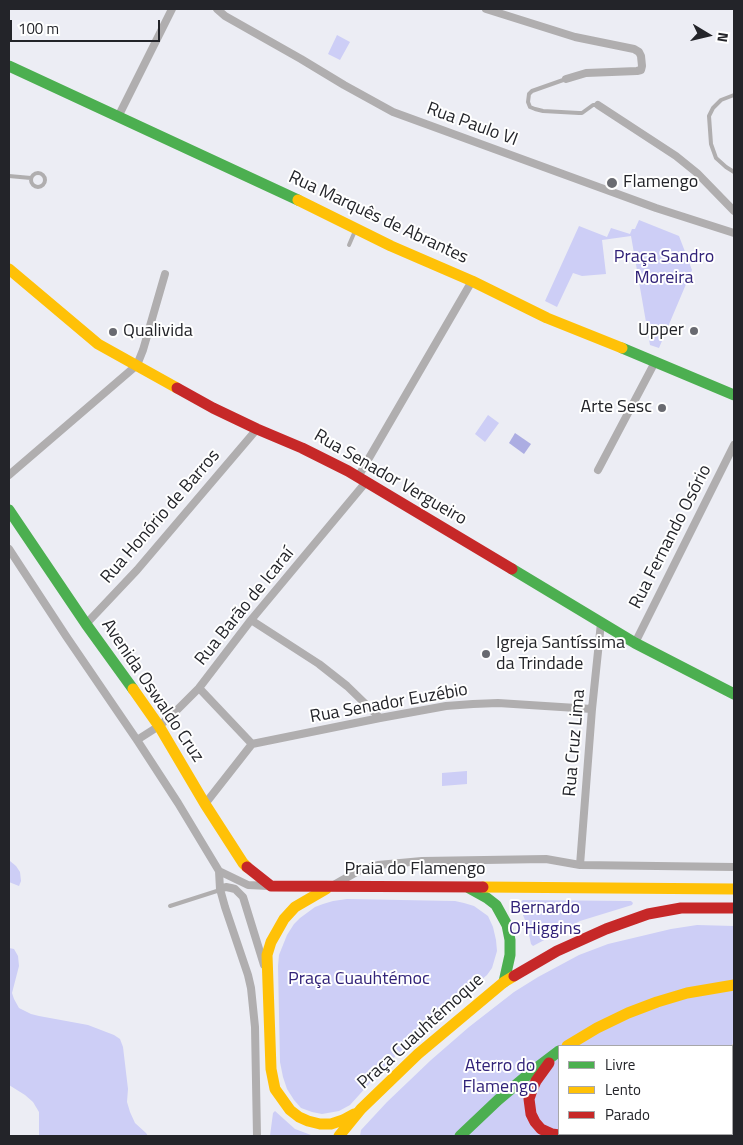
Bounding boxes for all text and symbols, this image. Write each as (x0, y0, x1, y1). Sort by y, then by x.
scale bar (12, 10, 162, 42)
north arrow (683, 10, 733, 60)
text: 100 m (18, 17, 59, 40)
text: N (712, 31, 734, 44)
street label: Rua Paulo VI (424, 99, 520, 151)
street label: Rua Marquês de Abrantes (285, 167, 471, 269)
place label: Flamengo (623, 172, 698, 194)
marker: Flamengo (605, 176, 619, 190)
park label: Praça Sandro Moreira (614, 247, 714, 290)
place label: Upper (638, 320, 684, 342)
place label: Qualivida (123, 321, 193, 343)
marker: Upper (688, 325, 700, 337)
marker: Qualivida (107, 326, 119, 338)
place label: Arte Sesc (581, 397, 652, 419)
marker: Arte Sesc (656, 402, 668, 414)
street label: Rua Senador Vergueiro (310, 425, 470, 531)
street label: Rua Honório de Barros (97, 445, 225, 589)
street label: Rua Fernando Osório (625, 461, 717, 613)
street label: Rua Barão de Icaraí (191, 544, 299, 670)
street label: Avenida Oswaldo Cruz (96, 615, 208, 767)
place label: Igreja Santíssima da Trindade (496, 633, 625, 676)
marker: Igreja Santíssima da Trindade (480, 648, 492, 660)
street label: Rua Senador Euzébio (308, 679, 470, 729)
street label: Rua Cruz Lima (560, 688, 590, 798)
street label: Praia do Flamengo (344, 859, 486, 881)
park label: Bernardo O'Higgins (509, 898, 581, 941)
park label: Praça Cuauhtémoc (288, 969, 430, 991)
street label: Praça Cuauhtémoque (354, 970, 488, 1094)
legend (558, 1045, 733, 1135)
text: Livre (605, 1053, 635, 1076)
park label: Aterro do Flamengo (462, 1056, 538, 1098)
text: Lento (605, 1078, 641, 1101)
text: Parado (605, 1103, 650, 1126)

